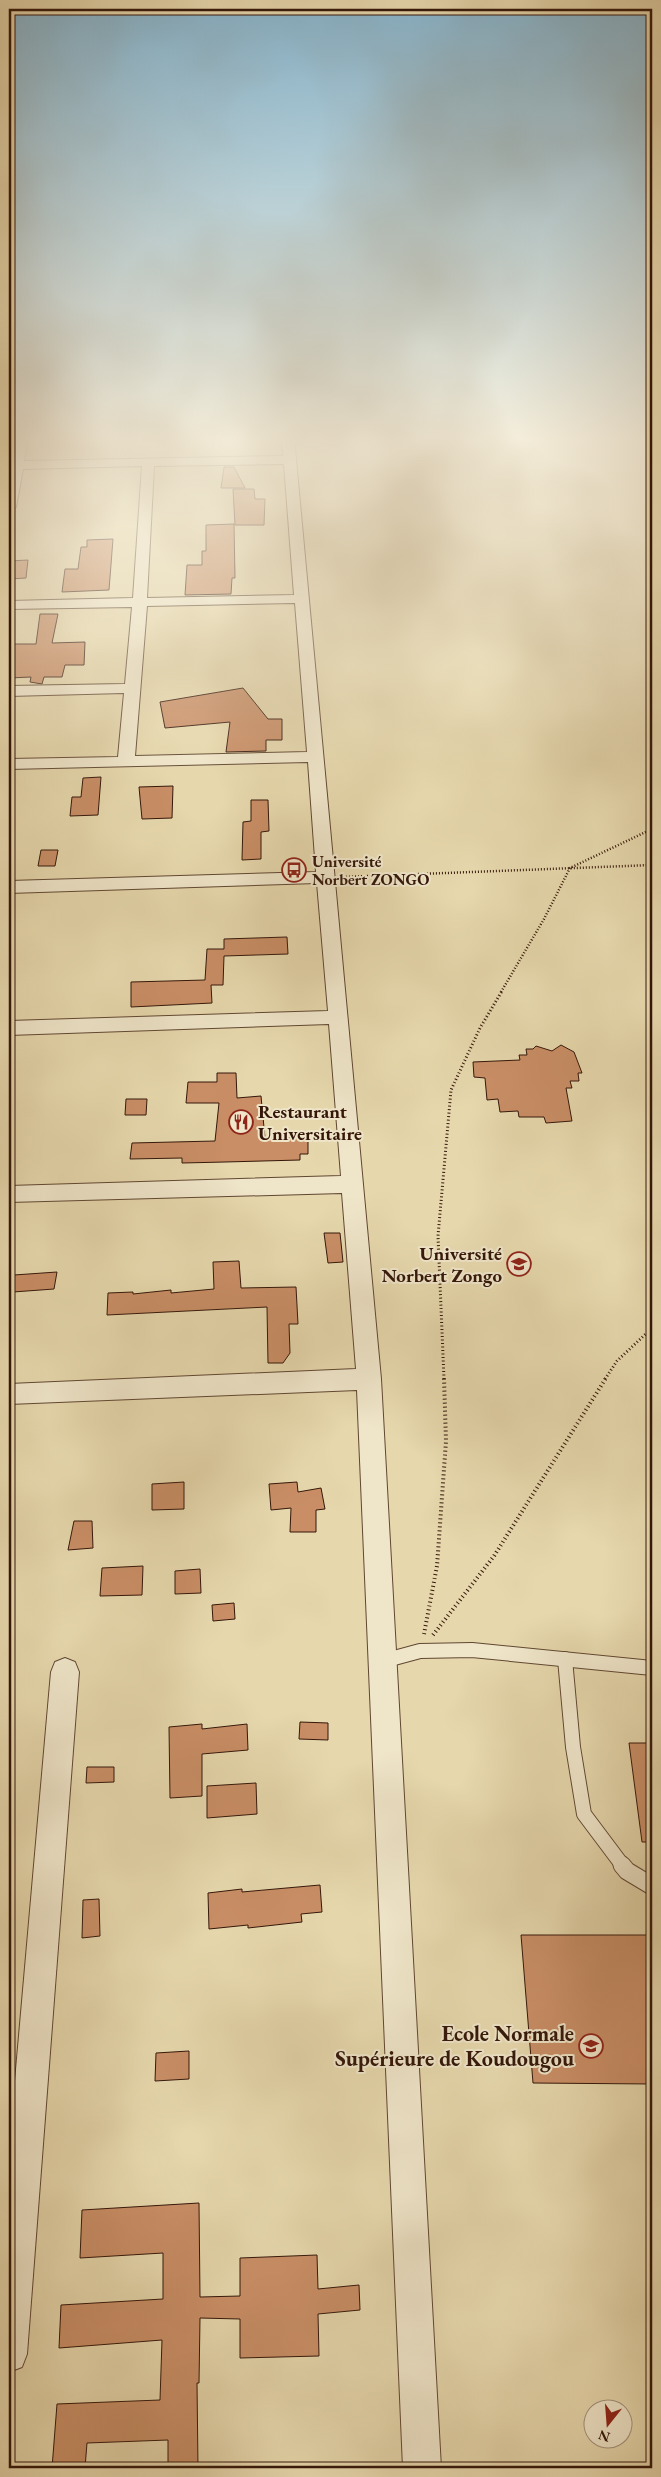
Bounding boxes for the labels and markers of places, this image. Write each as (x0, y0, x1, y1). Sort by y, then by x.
place label: Université Norbert ZONGO (312, 851, 429, 890)
bus stop icon: Université Norbert ZONGO (281, 857, 307, 883)
place label: Restaurant Universitaire (258, 1099, 362, 1146)
restaurant icon: Restaurant Universitaire (228, 1109, 254, 1135)
place label: Université Norbert Zongo (381, 1241, 502, 1288)
school or university icon: Université Norbert Zongo (506, 1251, 532, 1277)
place label: Ecole Normale Supérieure de Koudougou (335, 2019, 574, 2073)
school or university icon: Ecole Normale Supérieure de Koudougou (578, 2033, 604, 2059)

